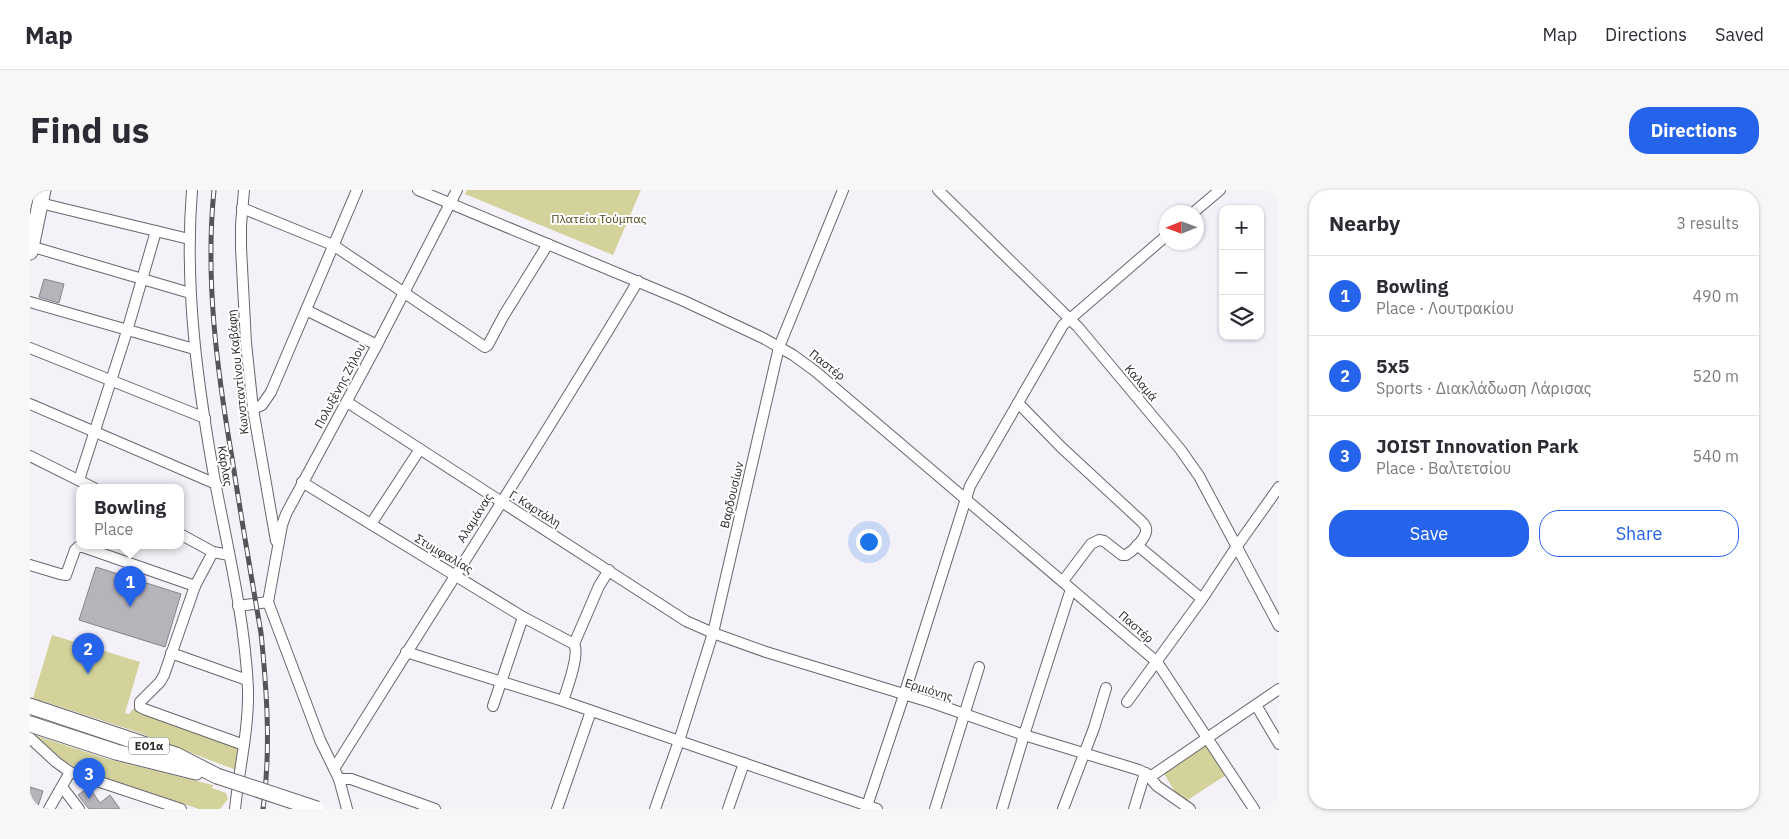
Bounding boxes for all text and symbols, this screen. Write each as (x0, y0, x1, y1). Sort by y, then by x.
text: Map (25, 19, 73, 51)
text: Map (1542, 23, 1577, 46)
text: Directions (1605, 23, 1687, 46)
text: Saved (1715, 23, 1764, 46)
text: Find us (30, 107, 149, 153)
button: Directions (1629, 107, 1759, 154)
north arrow (1159, 205, 1204, 250)
map controls (1219, 205, 1264, 340)
button: + (1219, 205, 1264, 250)
text: Nearby (1329, 209, 1400, 237)
park label: Πλατεία Τούμπας (551, 211, 647, 226)
text: 3 results (1676, 213, 1739, 233)
button: − (1219, 250, 1264, 295)
text: Bowling (1376, 274, 1448, 298)
text: 1 (1340, 286, 1350, 306)
text: 490 m (1692, 286, 1739, 306)
button: layers (1219, 295, 1264, 340)
text: Place · Λουτρακίου (1376, 298, 1514, 318)
street label: Κωνσταντίνου Καβάφη (223, 309, 252, 435)
street label: Πολυξένης Ζήλου (311, 341, 368, 431)
street label: Παστέρ (806, 346, 849, 384)
text: 5x5 (1376, 354, 1409, 378)
street label: Καλαμά (1122, 361, 1161, 404)
text: 2 (1340, 366, 1350, 386)
text: 520 m (1692, 366, 1739, 386)
text: Sports · Διακλάδωση Λάρισας (1376, 378, 1592, 398)
text: JOIST Innovation Park (1376, 434, 1578, 458)
street label: Κάρλας (215, 444, 236, 488)
text: 3 (1340, 446, 1350, 466)
text: 540 m (1692, 446, 1739, 466)
text: Place · Βαλτετσίου (1376, 458, 1511, 478)
street label: Βαρδουσίων (717, 460, 746, 530)
popup (76, 484, 184, 549)
street label: Γ. Καρτάλη (507, 487, 564, 530)
street label: Αλαμάνας (453, 490, 496, 545)
text: Bowling (94, 495, 166, 519)
button: Save (1329, 510, 1529, 557)
button: Share (1539, 510, 1739, 557)
text: Place (94, 519, 133, 539)
your location (856, 529, 882, 555)
street label: Στυμφαλίας (412, 530, 476, 577)
pin: 1 (114, 566, 146, 607)
street label: Παστέρ (1116, 607, 1157, 646)
pin: 2 (72, 633, 104, 674)
street label: Ερμιόνης (903, 675, 955, 704)
road number: ΕΟ1α (129, 738, 169, 754)
pin: 3 (73, 758, 105, 799)

